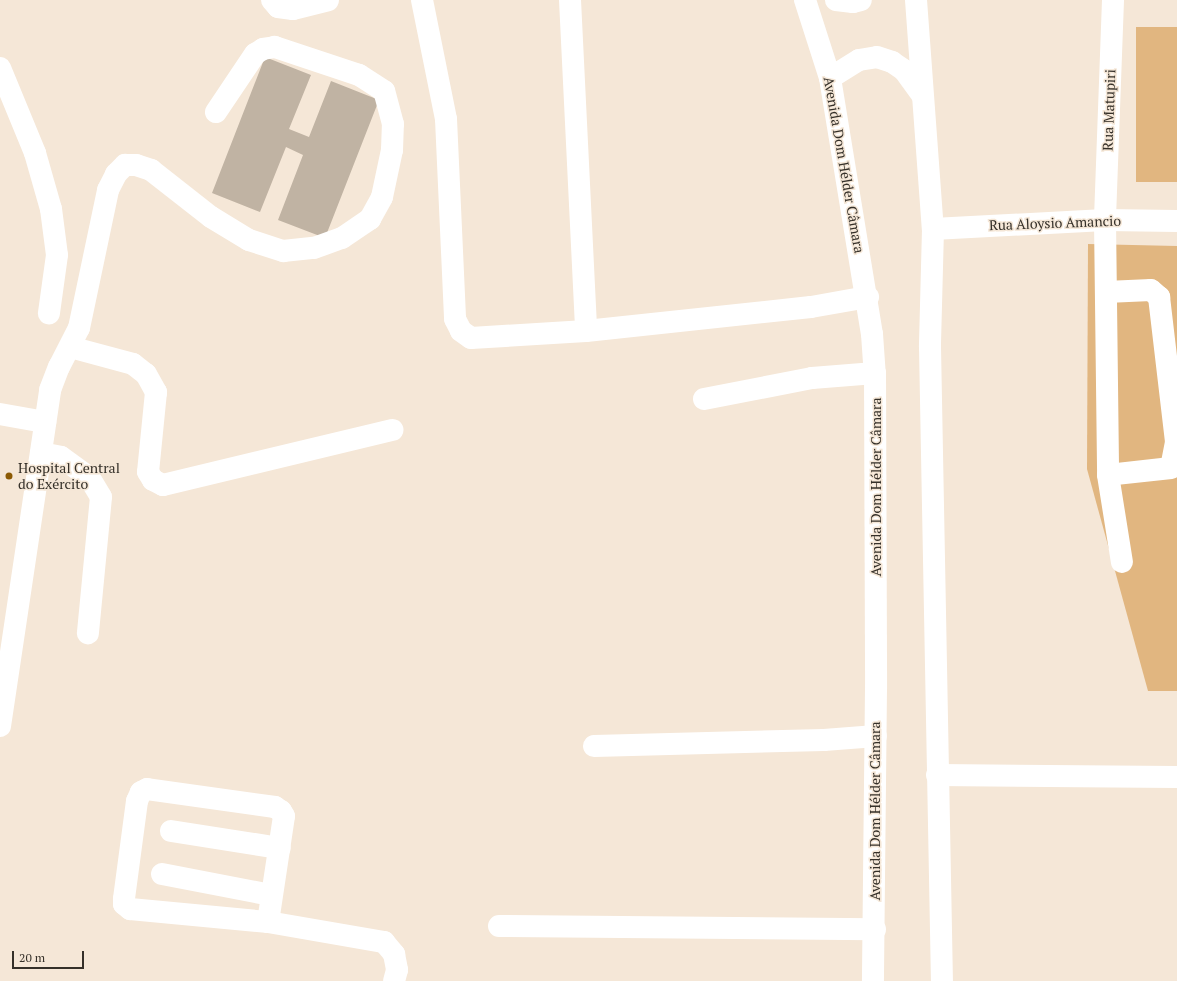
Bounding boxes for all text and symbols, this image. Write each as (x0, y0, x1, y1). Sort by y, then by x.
street label: Rua Matupiri (1099, 69, 1119, 151)
street label: Avenida Dom Hélder Câmara (820, 75, 868, 255)
street label: Rua Aloysio Amancio (988, 212, 1122, 234)
street label: Avenida Dom Hélder Câmara (868, 397, 884, 577)
place label: Hospital Central do Exército (18, 460, 120, 492)
marker: Hospital Central do Exército (3, 470, 15, 482)
street label: Avenida Dom Hélder Câmara (867, 721, 883, 901)
scale bar (14, 943, 86, 969)
text: 20 m (19, 950, 45, 965)

